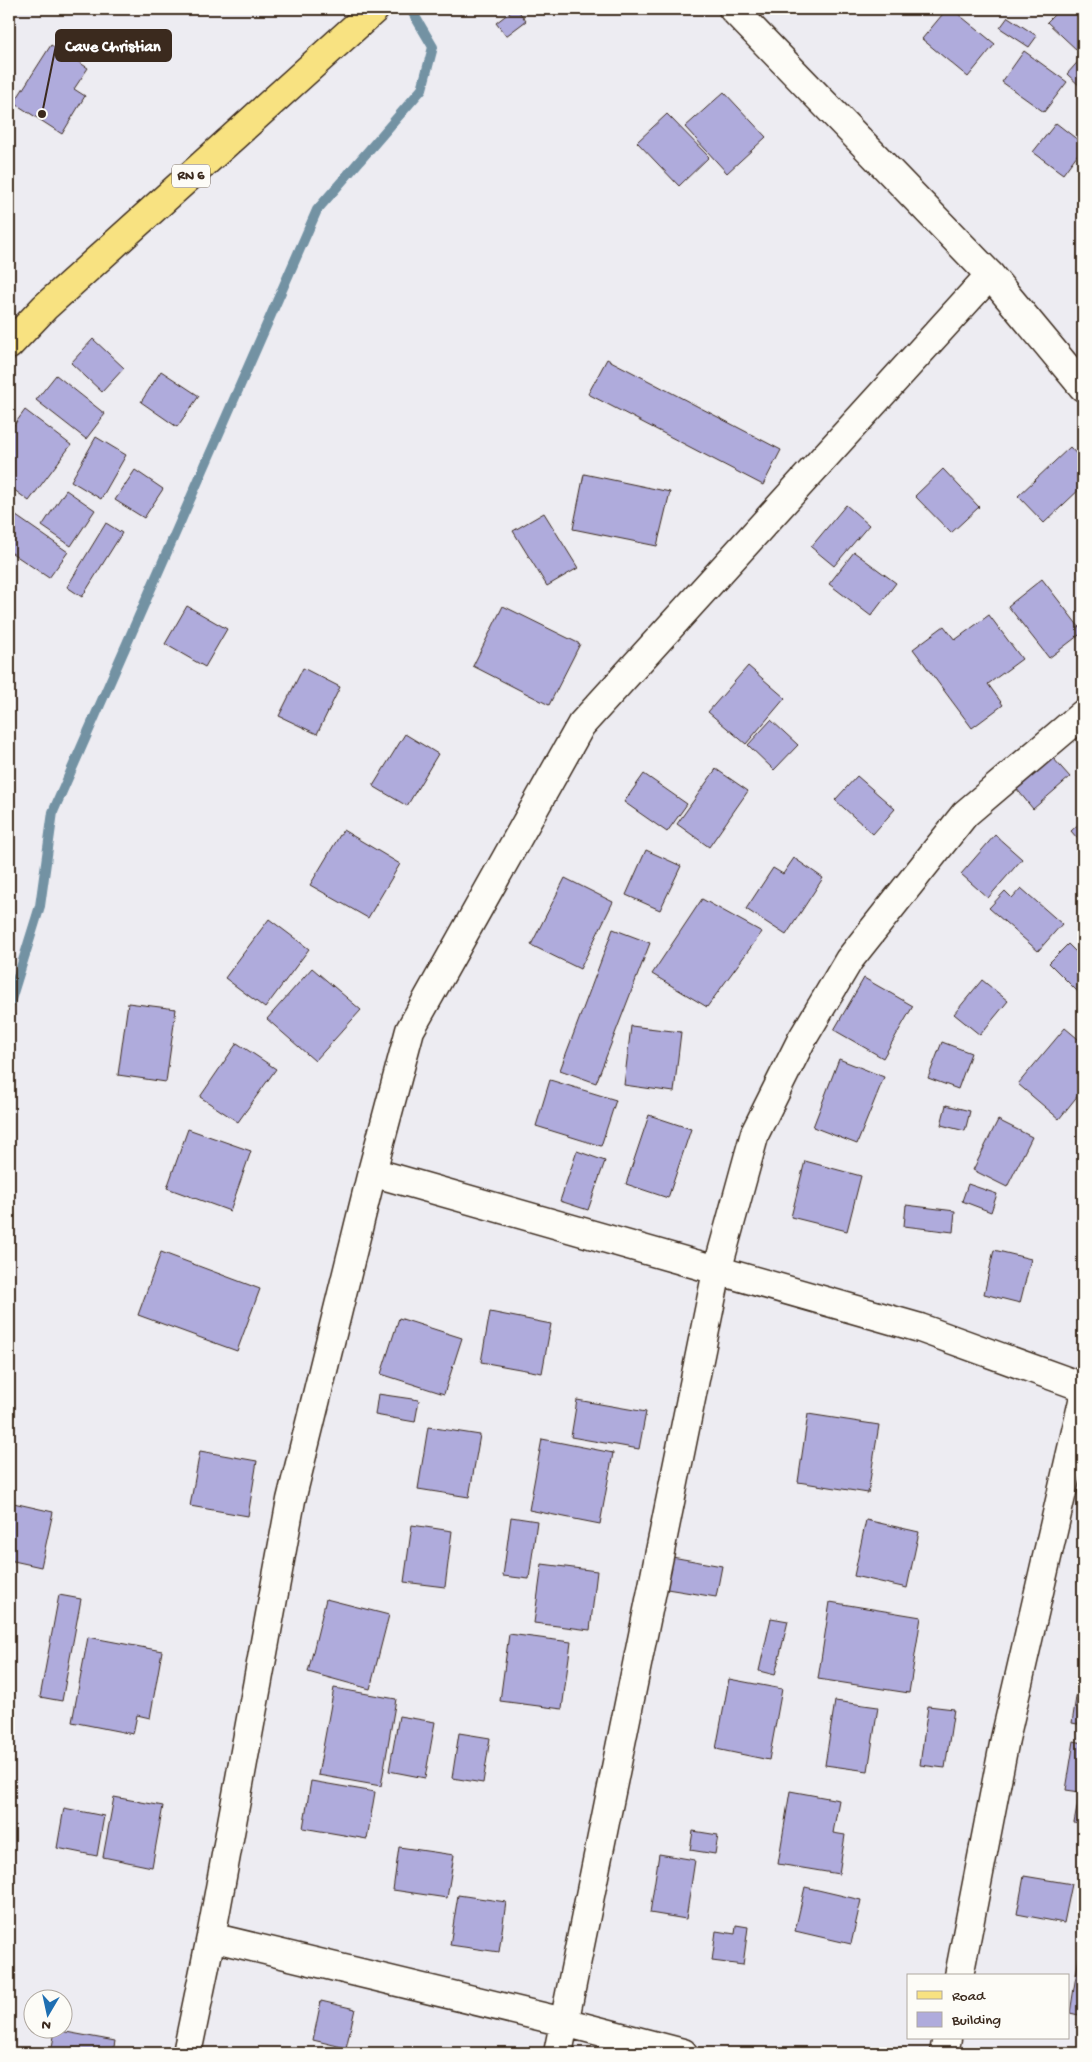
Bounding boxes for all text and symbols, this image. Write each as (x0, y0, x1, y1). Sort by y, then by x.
callout: Cave Christian (56, 30, 171, 61)
text: Cave Christian (64, 39, 161, 58)
road number: RN 6 (172, 165, 210, 188)
legend (907, 1974, 1070, 2040)
text: Road (952, 1988, 986, 2006)
north arrow (22, 1990, 72, 2040)
text: Building (951, 2012, 1001, 2030)
text: N (41, 2015, 52, 2033)

